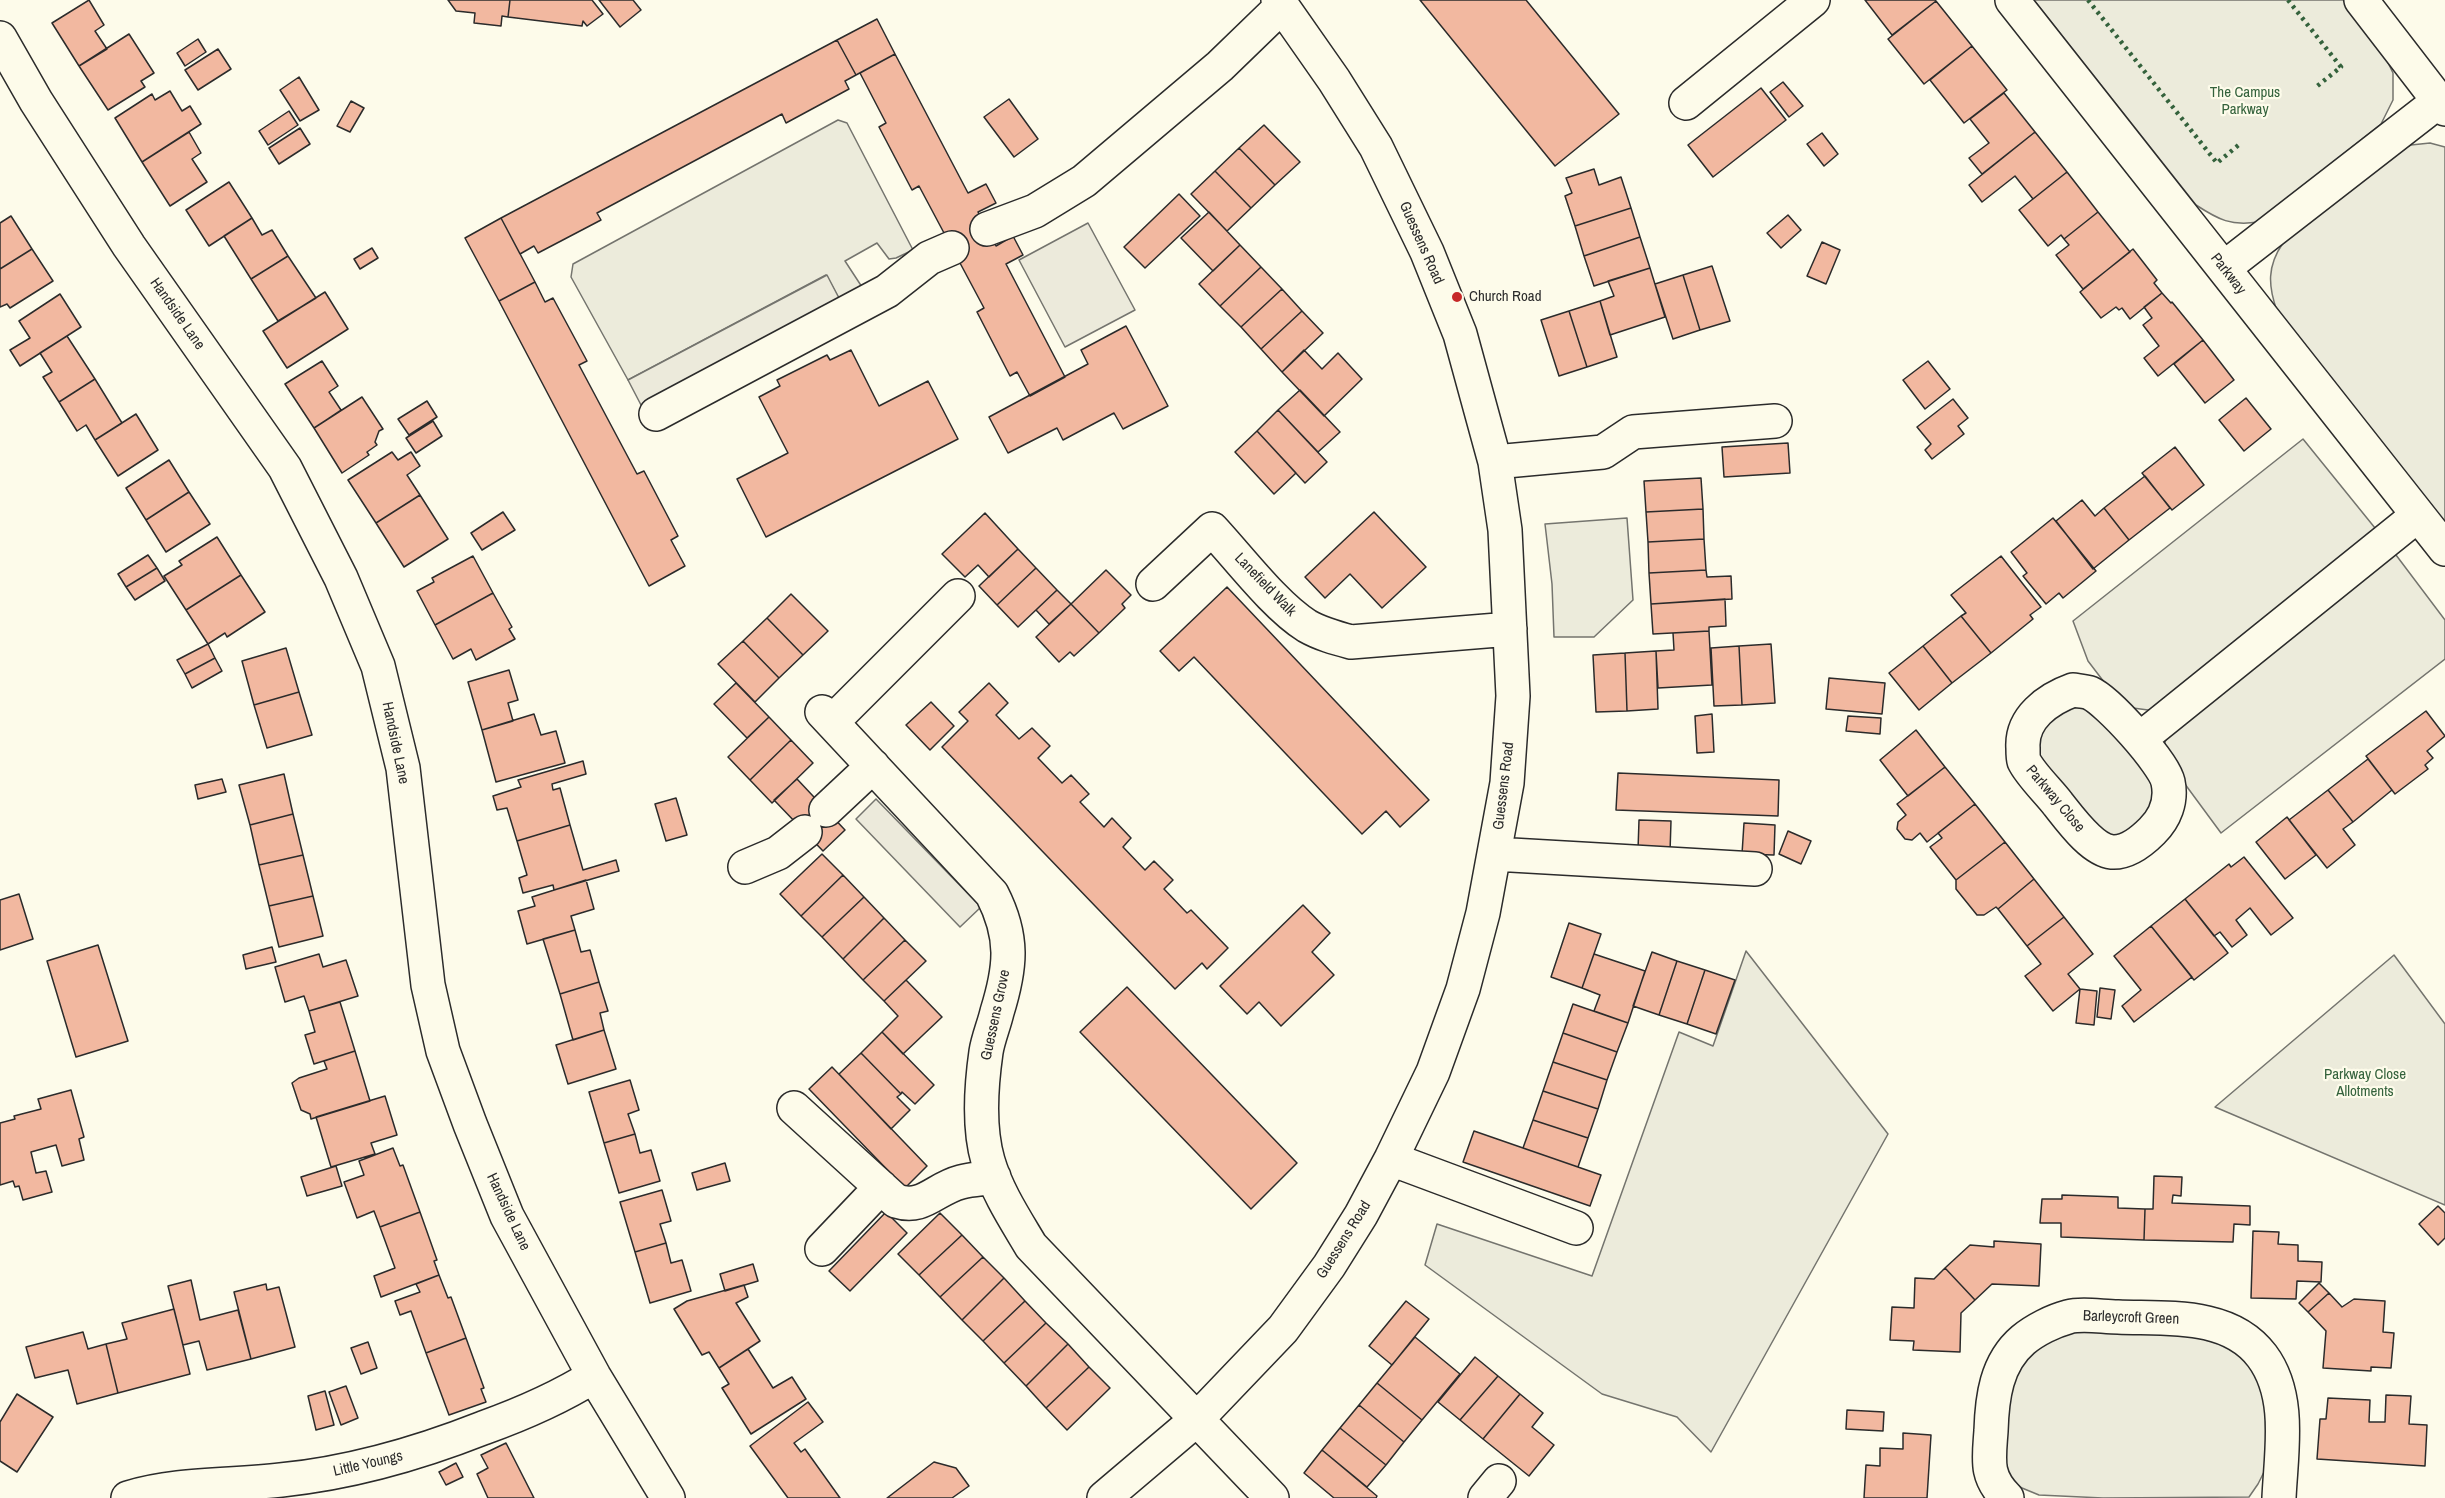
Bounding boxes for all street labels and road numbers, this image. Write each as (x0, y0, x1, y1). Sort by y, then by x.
street label: Guessens Road (1395, 199, 1447, 287)
street label: Parkway (2206, 250, 2250, 298)
street label: Handside Lane (146, 275, 208, 353)
street label: Lanefield Walk (1230, 550, 1300, 620)
street label: Handside Lane (378, 700, 412, 786)
street label: Guessens Road (1490, 741, 1518, 831)
street label: Parkway Close (2022, 762, 2088, 836)
street label: Guessens Grove (978, 968, 1014, 1062)
street label: Handside Lane (482, 1170, 534, 1254)
street label: Guessens Road (1313, 1198, 1375, 1282)
street label: Barleycroft Green (2083, 1307, 2179, 1329)
street label: Little Youngs (331, 1447, 405, 1481)

